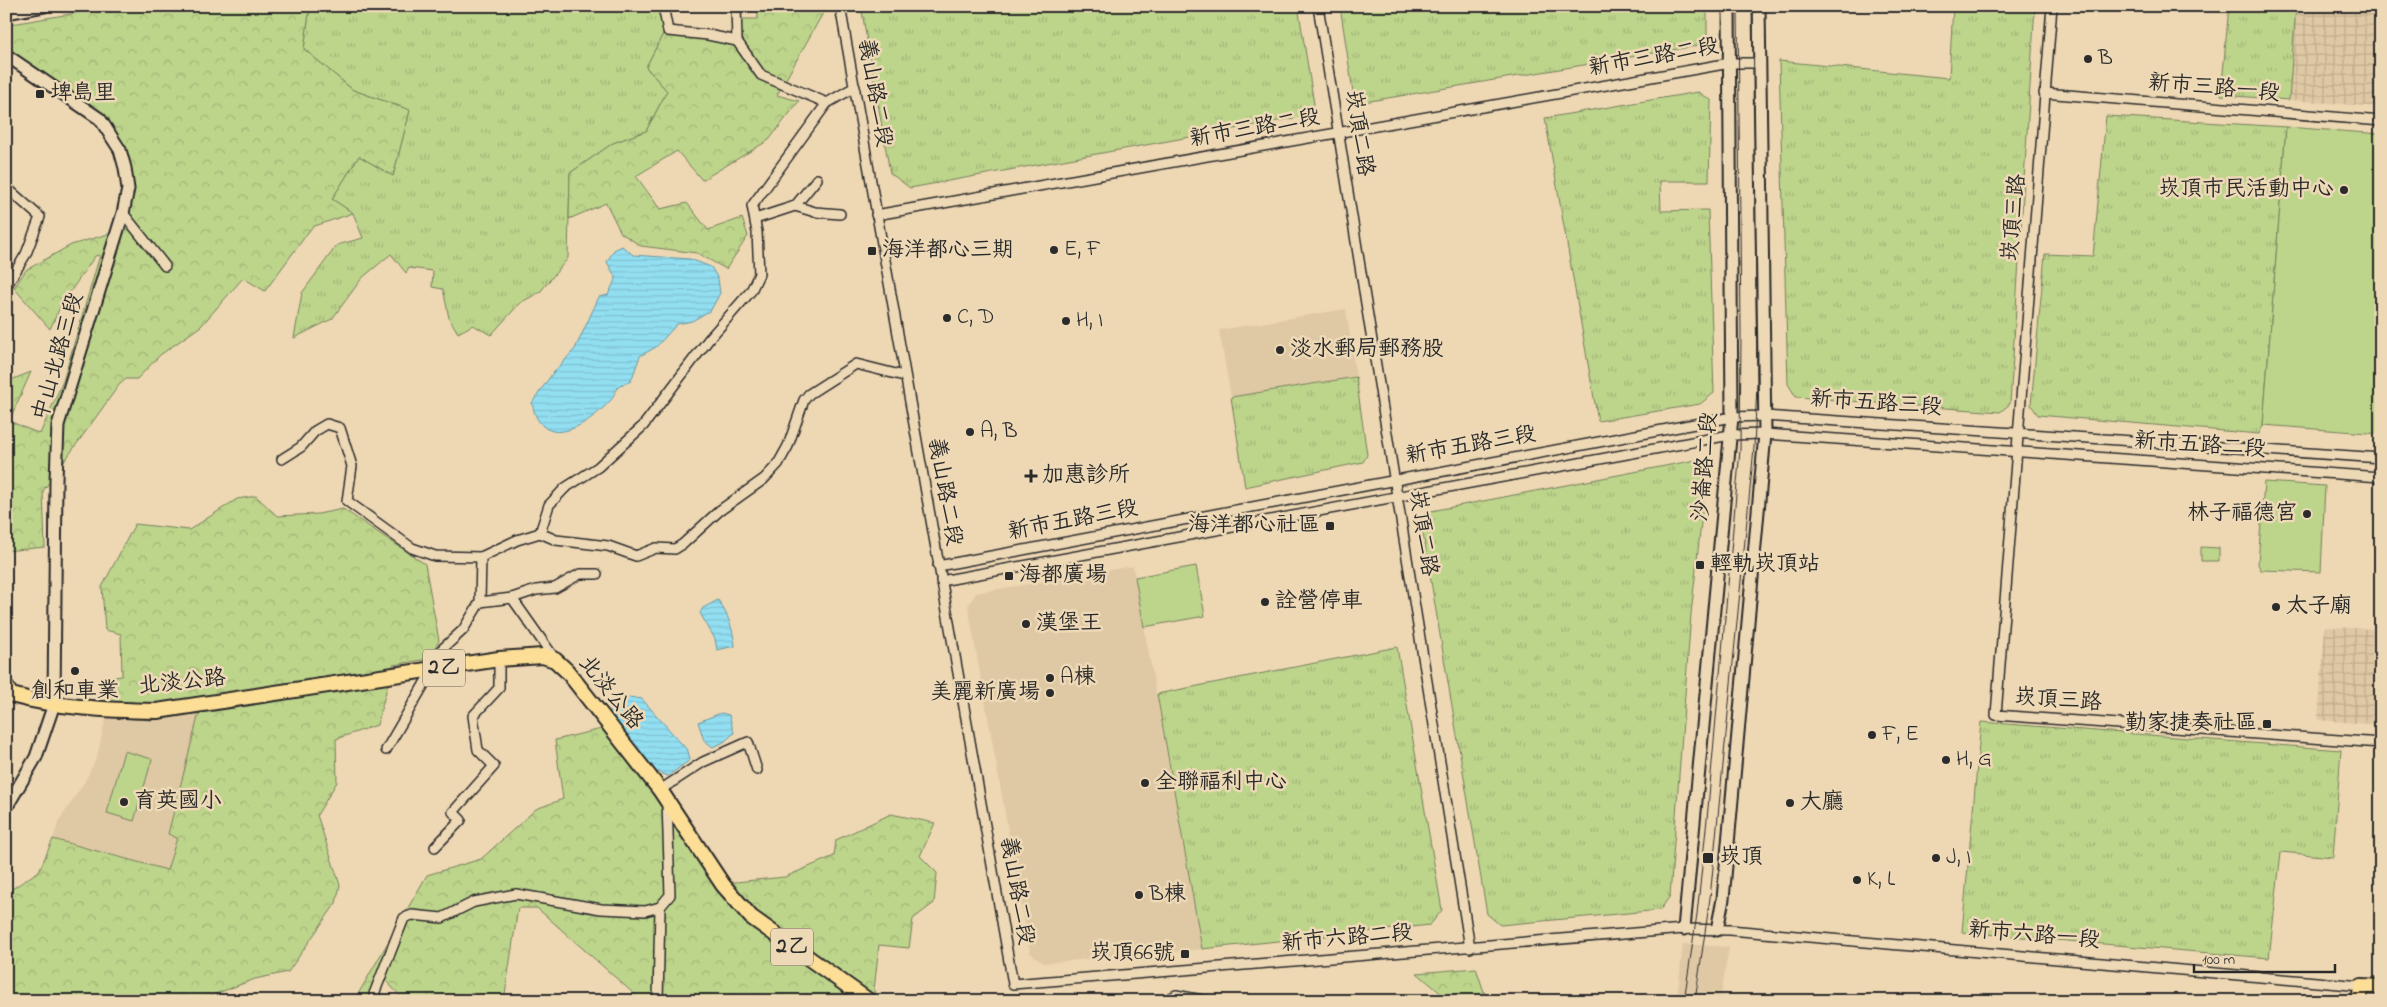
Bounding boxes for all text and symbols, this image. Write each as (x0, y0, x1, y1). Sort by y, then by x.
street label: 新市三路二段 (1586, 31, 1722, 85)
street label: 義山路二段 (849, 36, 899, 150)
place label: B (2097, 43, 2113, 75)
marker: B (2082, 53, 2094, 65)
street label: 新市三路一段 (2147, 67, 2281, 111)
place label: 埤島里 (50, 78, 116, 110)
street label: 崁頂二路 (1335, 87, 1381, 179)
marker: 埤島里 (34, 88, 46, 100)
street label: 新市三路二段 (1187, 102, 1323, 156)
street label: 崁頂三路 (1995, 173, 2035, 263)
place label: 崁頂市民活動中心 (2158, 174, 2334, 206)
marker: 崁頂市民活動中心 (2338, 184, 2350, 196)
place label: E, F (1064, 234, 1101, 266)
place label: 海洋都心三期 (882, 235, 1014, 267)
marker: E, F (1048, 244, 1060, 256)
marker: 海洋都心三期 (866, 245, 878, 257)
street label: 中山北路三段 (25, 289, 93, 425)
place label: C, D (957, 302, 995, 334)
place label: H, I (1076, 305, 1103, 337)
marker: C, D (941, 312, 953, 324)
marker: H, I (1060, 315, 1072, 327)
place label: 淡水郵局郵務股 (1290, 334, 1444, 366)
marker: 淡水郵局郵務股 (1274, 344, 1286, 356)
street label: 新市五路三段 (1809, 383, 1943, 425)
street label: 沙崙路二段 (1685, 411, 1727, 523)
place label: A, B (980, 416, 1018, 448)
street label: 新市五路三段 (1403, 419, 1539, 473)
street label: 新市五路二段 (2133, 425, 2267, 467)
marker: A, B (964, 426, 976, 438)
street label: 義山路二段 (919, 435, 969, 549)
place label: 加惠診所 (1042, 460, 1130, 492)
marker: 加惠診所 (1024, 469, 1038, 483)
street label: 崁頂二路 (1399, 487, 1445, 579)
street label: 新市五路三段 (1005, 493, 1141, 549)
place label: 林子福德宮 (2187, 498, 2297, 530)
marker: 林子福德宮 (2301, 508, 2313, 520)
place label: 海洋都心社區 (1188, 510, 1320, 542)
marker: 海洋都心社區 (1324, 520, 1336, 532)
place label: 輕軌崁頂站 (1710, 549, 1820, 581)
marker: 輕軌崁頂站 (1694, 559, 1706, 571)
place label: 海都廣場 (1019, 560, 1107, 592)
marker: 海都廣場 (1003, 570, 1015, 582)
place label: 詮營停車 (1275, 586, 1363, 618)
place label: 太子廟 (2286, 591, 2352, 623)
marker: 詮營停車 (1259, 596, 1271, 608)
marker: 太子廟 (2270, 601, 2282, 613)
place label: 漢堡王 (1036, 608, 1102, 640)
marker: 漢堡王 (1020, 618, 1032, 630)
street label: 北淡公路 (570, 649, 650, 737)
road number: 2乙 (423, 650, 465, 686)
street label: 北淡公路 (137, 662, 227, 704)
place label: A棟 (1060, 662, 1096, 694)
marker: 創和車業 (69, 665, 81, 677)
marker: A棟 (1044, 672, 1056, 684)
place label: 創和車業 (31, 676, 119, 708)
place label: 美麗新廣場 (930, 677, 1040, 709)
street label: 崁頂三路 (2013, 682, 2103, 720)
marker: 美麗新廣場 (1044, 687, 1056, 699)
place label: 勤家捷奏社區 (2125, 708, 2257, 740)
marker: 勤家捷奏社區 (2261, 718, 2273, 730)
place label: F, E (1881, 719, 1919, 751)
marker: F, E (1866, 729, 1878, 741)
place label: H, G (1956, 744, 1992, 776)
marker: H, G (1940, 754, 1952, 766)
place label: 全聯福利中心 (1155, 767, 1287, 799)
marker: 全聯福利中心 (1139, 777, 1151, 789)
place label: 育英國小 (134, 786, 222, 818)
place label: 大廳 (1800, 787, 1844, 819)
marker: 育英國小 (118, 796, 130, 808)
marker: 大廳 (1784, 797, 1796, 809)
street label: 義山路二段 (991, 834, 1041, 948)
place label: 崁頂 (1719, 842, 1763, 874)
place label: J, I (1946, 842, 1971, 874)
marker: 崁頂 (1701, 851, 1715, 865)
marker: J, I (1930, 852, 1942, 864)
place label: K, L (1867, 864, 1896, 896)
marker: K, L (1851, 874, 1863, 886)
place label: B棟 (1148, 879, 1186, 911)
marker: B棟 (1133, 889, 1145, 901)
street label: 新市六路一段 (1967, 914, 2101, 958)
street label: 新市六路二段 (1280, 917, 1414, 961)
road number: 2乙 (771, 929, 813, 966)
place label: 崁頂66號 (1090, 938, 1175, 970)
scale bar (2194, 942, 2336, 974)
marker: 崁頂66號 (1179, 948, 1191, 960)
text: 100 m (2202, 949, 2235, 971)

